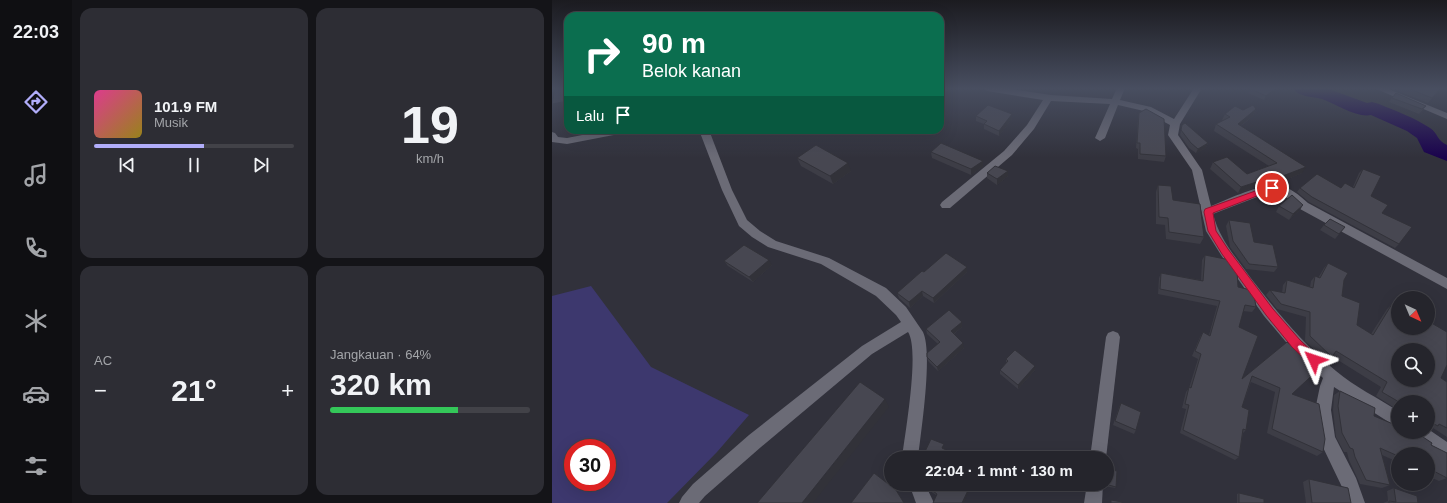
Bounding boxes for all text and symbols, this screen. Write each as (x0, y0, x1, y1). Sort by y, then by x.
text: 22:03 (13, 22, 59, 42)
icon: right (576, 28, 628, 80)
text: 90 m (642, 28, 706, 59)
text: Belok kanan (642, 61, 741, 81)
icon: directions (22, 88, 50, 116)
text: 19 (401, 96, 459, 154)
text: 101.9 FM (154, 98, 217, 115)
icon: arrive (612, 104, 634, 126)
text: Lalu (576, 107, 604, 124)
text: Musik (154, 115, 188, 130)
text: km/h (416, 151, 444, 166)
icon: previous (116, 154, 138, 176)
icon: pause (183, 154, 205, 176)
icon: next (250, 154, 272, 176)
icon: music (22, 161, 50, 189)
pin (1255, 171, 1289, 205)
icon: arrive (1261, 177, 1283, 199)
icon: phone (22, 234, 50, 262)
north arrow (1391, 291, 1435, 335)
map controls (1391, 291, 1435, 491)
icon: climate (22, 307, 50, 335)
position arrow (1293, 339, 1335, 381)
button: search (1391, 343, 1435, 387)
text: Jangkauan · 64% (330, 347, 431, 362)
text: AC (94, 353, 112, 368)
text: 320 km (330, 368, 432, 401)
text: 21° (171, 374, 217, 407)
text: − (94, 378, 107, 403)
text: + (281, 378, 294, 403)
icon: car (22, 380, 50, 408)
button: + (1391, 395, 1435, 439)
speed limit sign: 30 (564, 439, 616, 491)
button: − (1391, 447, 1435, 491)
icon: filters (22, 452, 50, 480)
text: 22:04 · 1 mnt · 130 m (925, 462, 1073, 479)

